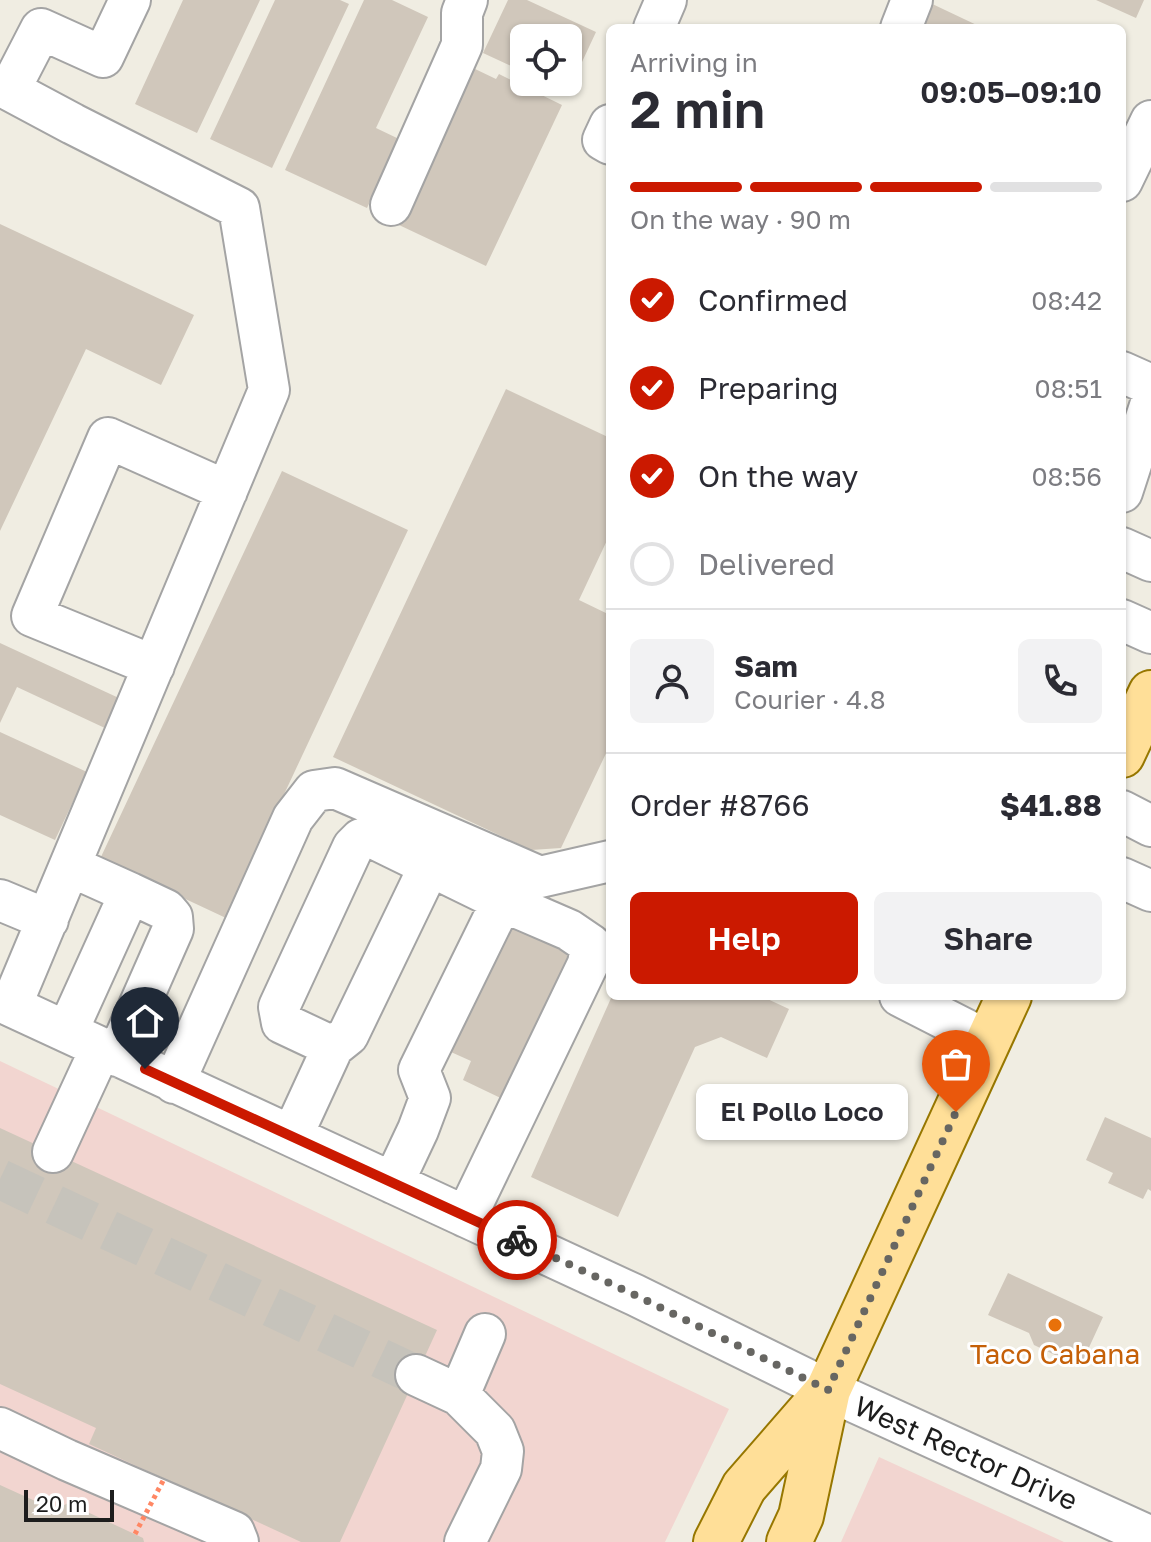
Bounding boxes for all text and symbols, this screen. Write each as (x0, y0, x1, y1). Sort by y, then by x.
map controls (510, 24, 582, 96)
button: locate (510, 24, 582, 96)
text: Arriving in (630, 47, 758, 78)
text: 09:05–09:10 (920, 74, 1102, 110)
text: 2 min (630, 77, 765, 139)
text: On the way · 90 m (630, 204, 851, 235)
icon: check (630, 278, 674, 322)
text: Confirmed (698, 282, 848, 318)
text: 08:42 (1031, 285, 1102, 316)
icon: check (630, 366, 674, 410)
text: Preparing (698, 370, 839, 406)
text: 08:51 (1035, 373, 1102, 404)
icon: check (630, 454, 674, 498)
text: On the way (698, 458, 858, 494)
text: 08:56 (1031, 461, 1102, 492)
text: Delivered (698, 546, 835, 582)
button: person (630, 639, 714, 723)
button: phone (1018, 639, 1102, 723)
text: Sam (734, 648, 798, 684)
text: Courier · 4.8 (734, 684, 886, 715)
text: Order #8766 (630, 787, 810, 823)
text: $41.88 (1000, 787, 1102, 823)
button: Help (630, 892, 858, 984)
button: Share (874, 892, 1102, 984)
pin (111, 987, 179, 1069)
icon: home (123, 999, 167, 1043)
pin (922, 1030, 990, 1112)
icon: bag (934, 1042, 978, 1086)
callout: El Pollo Loco (696, 1084, 908, 1140)
text: El Pollo Loco (720, 1096, 884, 1127)
courier (477, 1200, 557, 1280)
icon: bike (495, 1218, 539, 1262)
marker: Taco Cabana (1046, 1316, 1064, 1334)
place label: Taco Cabana (970, 1337, 1140, 1370)
street label: West Rector Drive (850, 1389, 1083, 1517)
scale bar (24, 1486, 114, 1522)
text: 20 m (36, 1490, 87, 1517)

